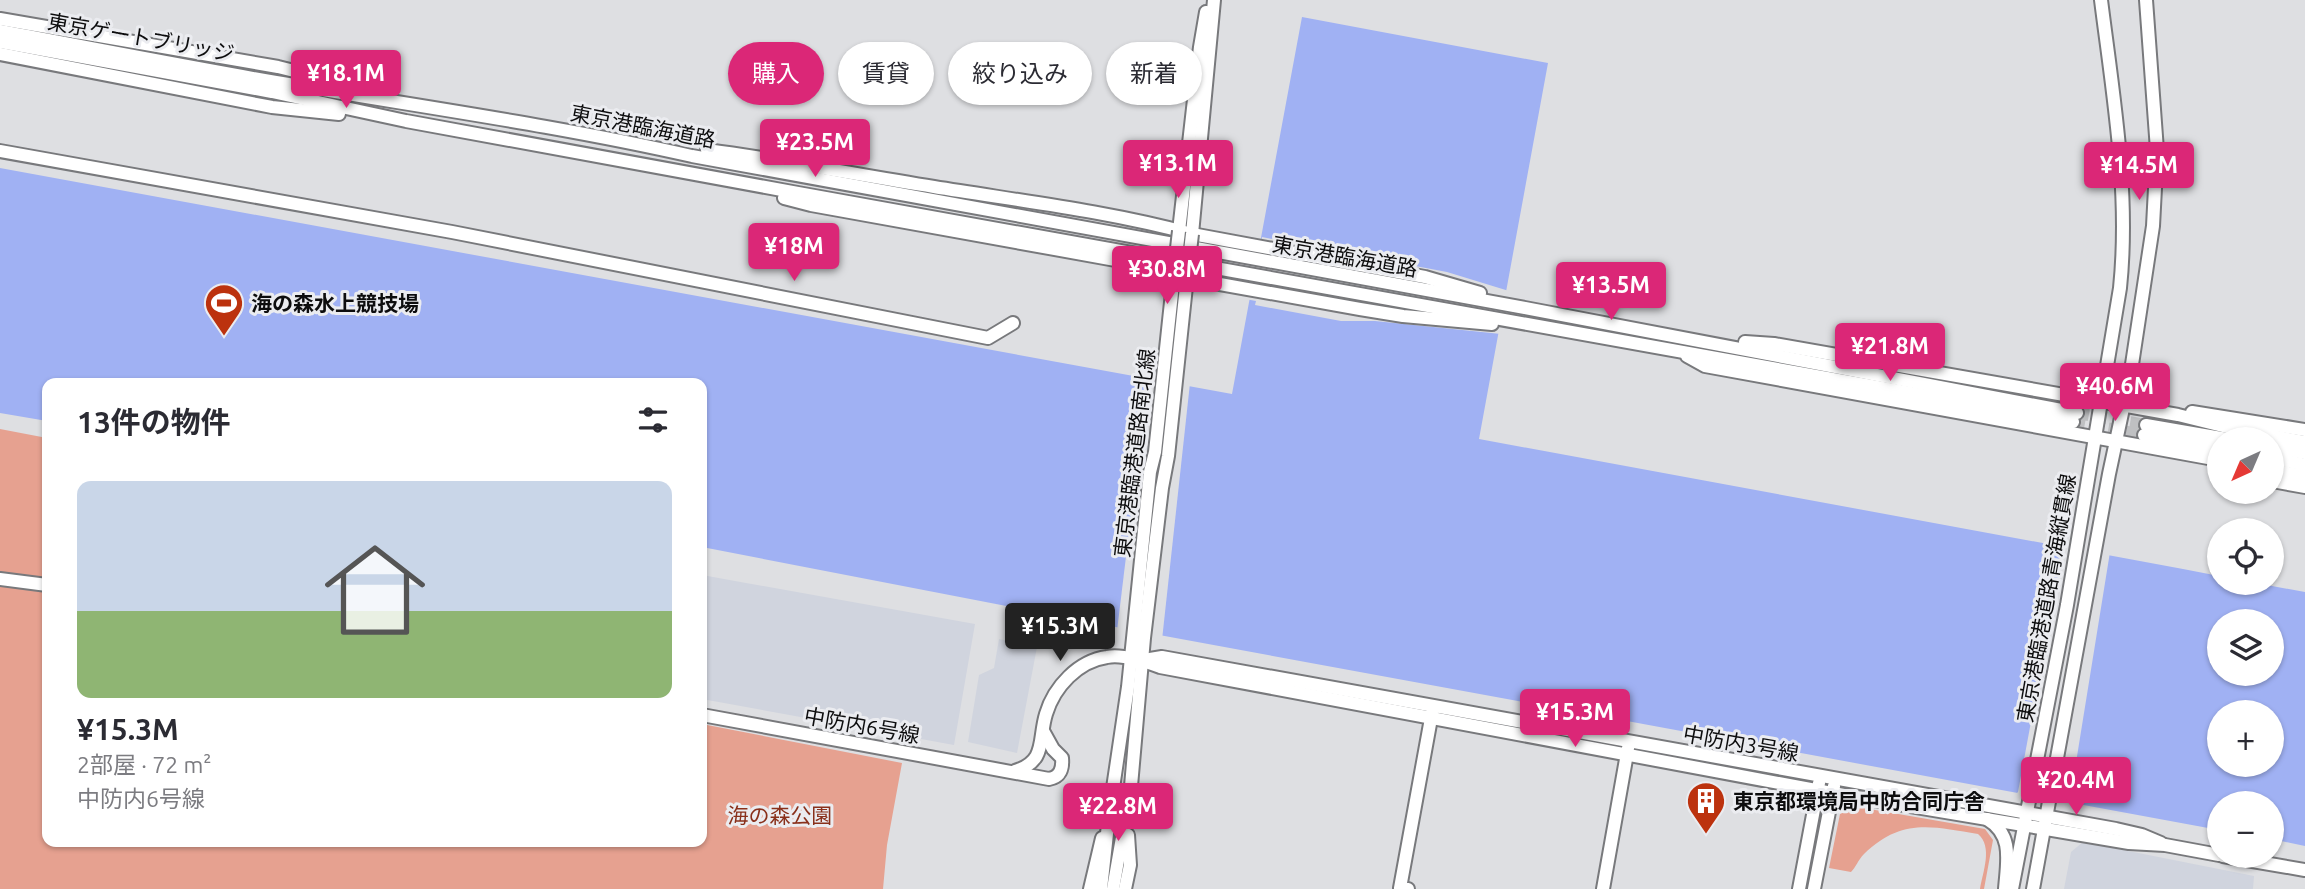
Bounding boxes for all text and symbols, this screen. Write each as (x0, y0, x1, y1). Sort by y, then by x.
street label: 東京ゲートブリッジ (46, 9, 236, 65)
chip: 購入 (728, 42, 824, 105)
chip: 賃貸 (838, 42, 934, 105)
chip: 絞り込み (948, 42, 1092, 105)
chip: 新着 (1106, 42, 1202, 105)
pin: ¥18.1M (289, 50, 403, 110)
text: ¥18.1M (307, 60, 385, 85)
street label: 東京港臨海道路 (569, 100, 717, 152)
pin: ¥23.5M (758, 120, 872, 179)
text: ¥23.5M (776, 129, 854, 154)
pin: ¥13.1M (1121, 140, 1235, 200)
pin: ¥14.5M (2082, 142, 2196, 202)
text: ¥13.1M (1139, 150, 1217, 175)
text: ¥14.5M (2100, 152, 2178, 177)
pin: ¥18M (753, 224, 835, 283)
street label: 東京港臨海道路 (1271, 231, 1419, 281)
text: ¥18M (764, 233, 824, 258)
pin: ¥30.8M (1110, 246, 1224, 306)
text: ¥30.8M (1128, 256, 1206, 281)
pin: ¥13.5M (1554, 262, 1668, 322)
text: ¥13.5M (1572, 272, 1650, 297)
sports icon: 海の森水上競技場 (203, 282, 245, 337)
place label: 海の森水上競技場 (251, 291, 419, 315)
pin: ¥21.8M (1833, 324, 1947, 383)
text: ¥21.8M (1851, 333, 1929, 358)
street label: 東京港臨港道路南北線 (1109, 347, 1159, 559)
pin: ¥40.6M (2058, 364, 2172, 423)
text: ¥40.6M (2076, 373, 2154, 398)
icon: filters (634, 401, 672, 439)
text: 13件の物件 (77, 405, 231, 439)
north arrow (2207, 427, 2284, 504)
map controls (2207, 427, 2284, 868)
street label: 東京港臨港道路青海縦貫線 (2012, 472, 2080, 724)
button: locate (2207, 518, 2284, 595)
icon: home (312, 527, 438, 653)
pin: ¥15.3M (1003, 604, 1117, 663)
button: layers (2207, 609, 2284, 686)
text: ¥15.3M (1021, 613, 1099, 638)
pin: ¥15.3M (1518, 690, 1632, 749)
text: ¥15.3M (1536, 699, 1614, 724)
button: + (2207, 700, 2284, 777)
street label: 中防内6号線 (802, 703, 922, 747)
text: ¥15.3M (77, 712, 179, 746)
street label: 中防内3号線 (1681, 721, 1801, 765)
text: 2部屋 · 72 m² (77, 752, 211, 777)
pin: ¥20.4M (2019, 758, 2133, 817)
text: ¥20.4M (2037, 767, 2115, 792)
building icon: 東京都環境局中防合同庁舎 (1685, 780, 1727, 835)
pin: ¥22.8M (1061, 784, 1175, 843)
text: 中防内6号線 (77, 786, 205, 811)
place label: 東京都環境局中防合同庁舎 (1733, 789, 1985, 813)
button: − (2207, 791, 2284, 868)
text: ¥22.8M (1079, 793, 1157, 818)
park label: 海の森公園 (728, 803, 833, 827)

